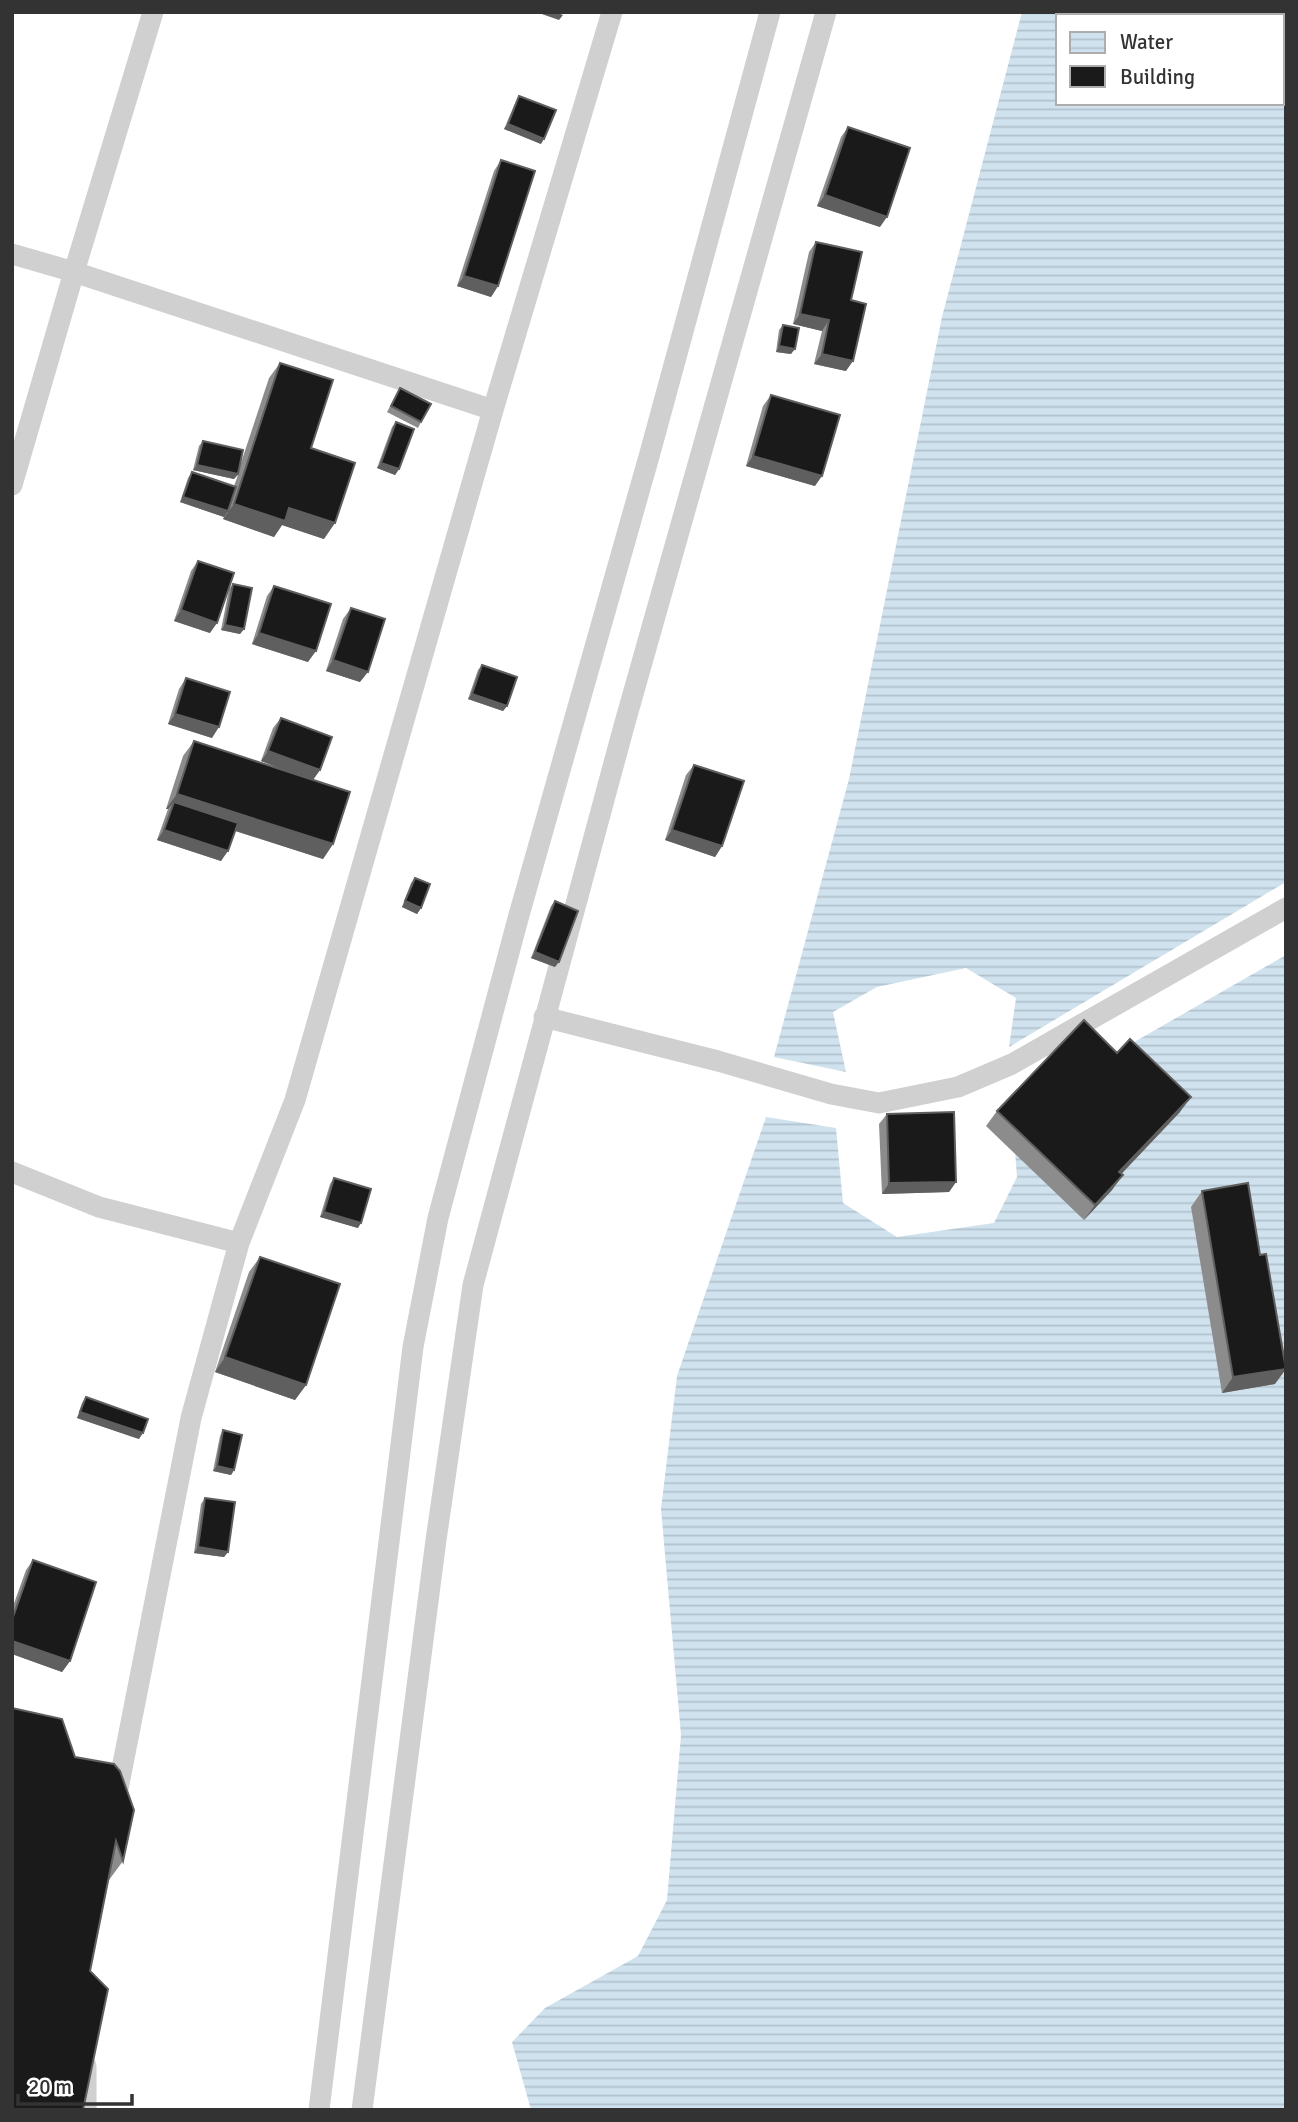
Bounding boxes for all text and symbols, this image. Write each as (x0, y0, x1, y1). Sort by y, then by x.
legend (1056, 14, 1284, 105)
text: Water (1120, 29, 1173, 55)
text: Building (1120, 64, 1195, 90)
scale bar (18, 2062, 131, 2106)
text: 20 m (28, 2074, 72, 2100)

